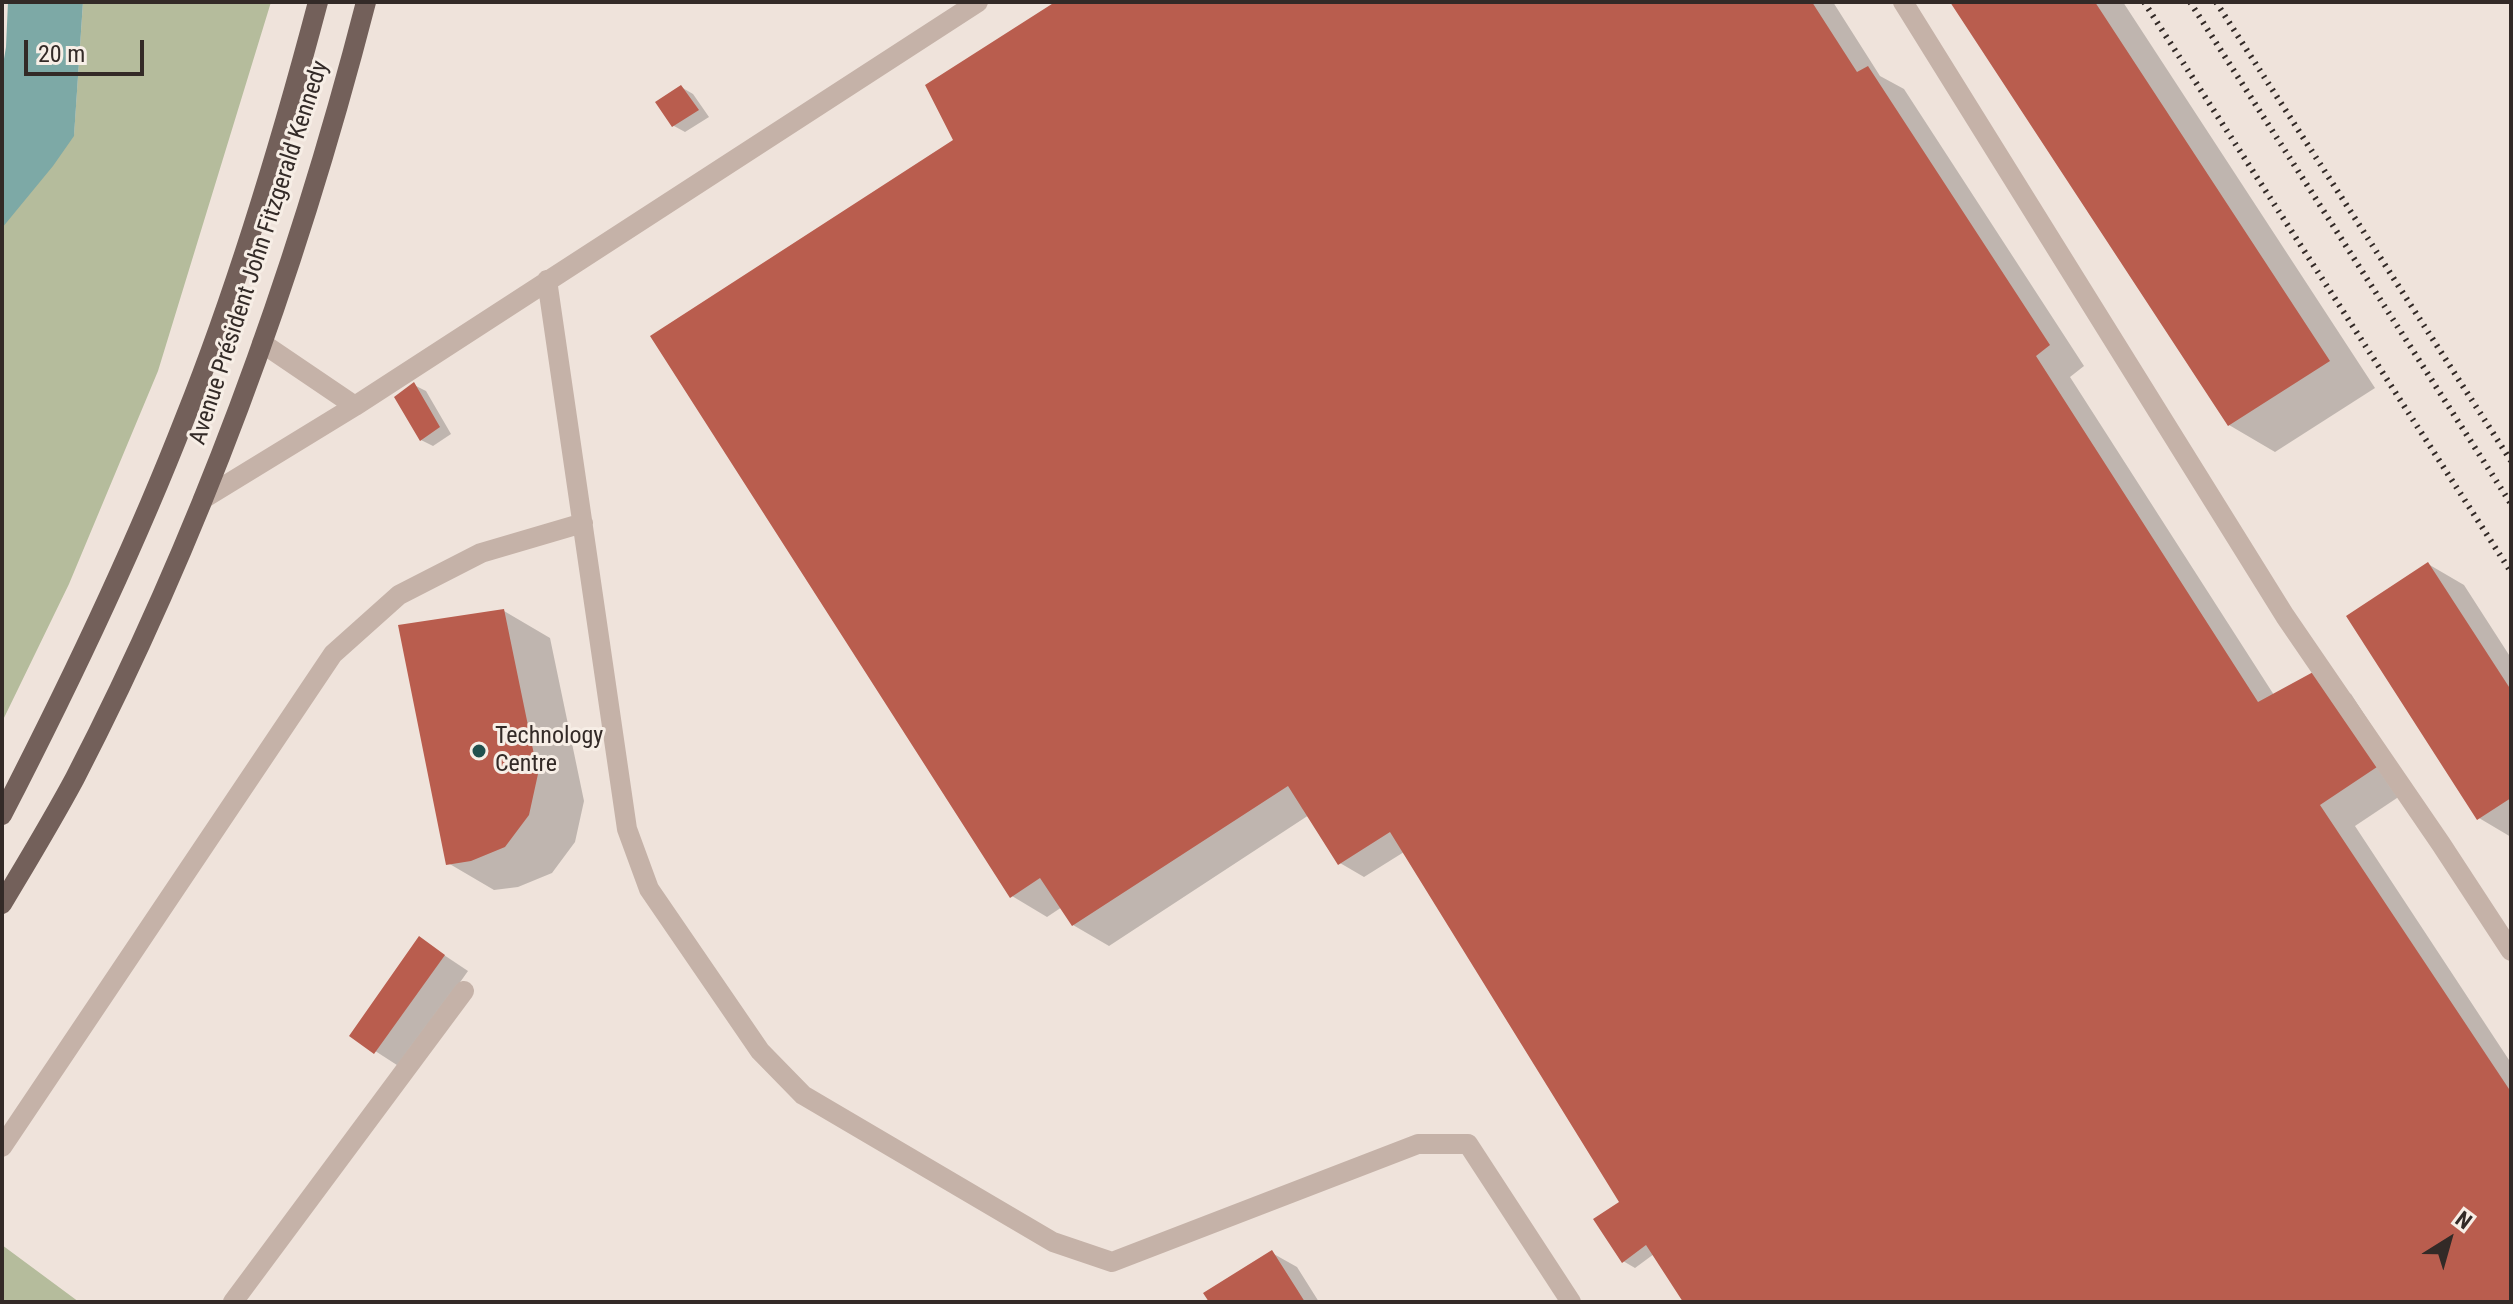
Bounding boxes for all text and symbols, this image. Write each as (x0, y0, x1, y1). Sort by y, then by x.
scale bar (28, 24, 148, 74)
text: 20 m (38, 40, 85, 68)
street label: Avenue Président John Fitzgerald Kennedy (184, 58, 336, 448)
place label: Technology Centre (495, 723, 603, 779)
marker: Technology Centre (470, 742, 488, 760)
north arrow (2409, 1200, 2489, 1280)
text: N (2451, 1206, 2477, 1234)

